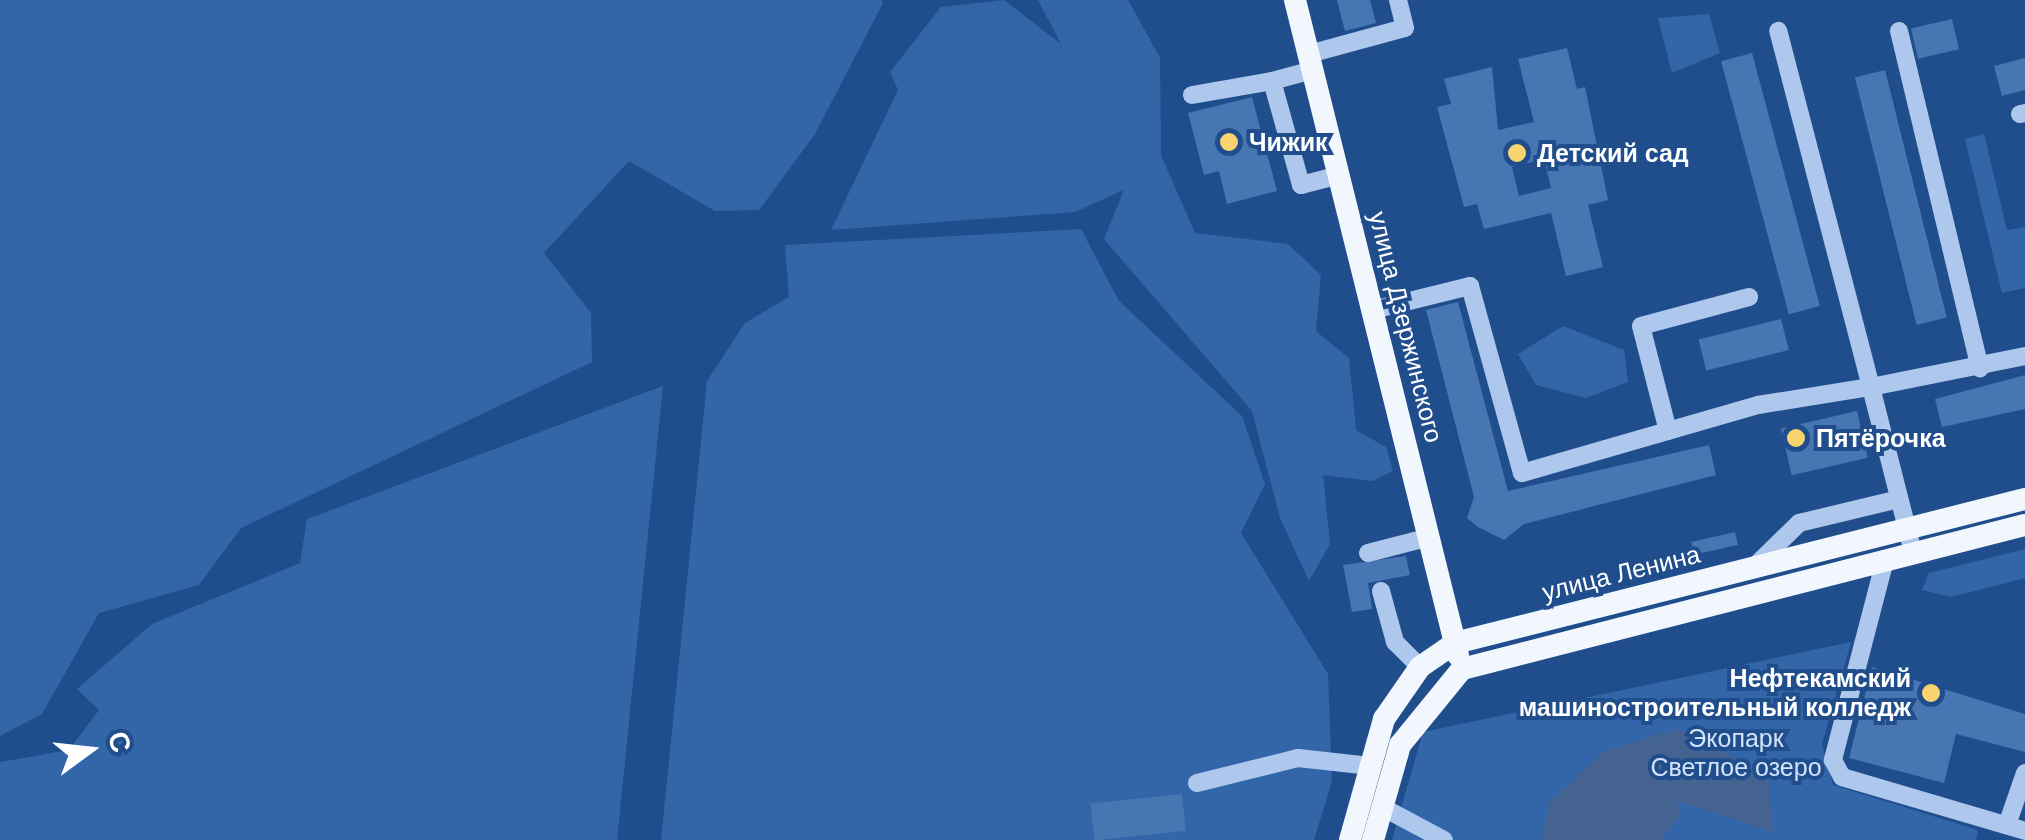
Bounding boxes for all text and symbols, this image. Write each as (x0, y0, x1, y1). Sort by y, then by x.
place label: Чижик (1249, 127, 1328, 157)
marker: Чижик (1218, 131, 1240, 153)
place label: Детский сад (1537, 138, 1689, 168)
marker: Детский сад (1506, 142, 1528, 164)
street label: улица Дзержинского (1363, 208, 1449, 446)
place label: Пятёрочка (1816, 423, 1946, 453)
marker: Пятёрочка (1785, 427, 1807, 449)
street label: улица Ленина (1539, 539, 1703, 607)
place label: Нефтекамский машиностроительный колледж (1519, 664, 1911, 723)
marker: Нефтекамский машиностроительный колледж (1920, 682, 1942, 704)
north arrow (40, 700, 140, 800)
park label: Экопарк Светлое озеро (1650, 724, 1822, 783)
text: С (102, 728, 137, 756)

